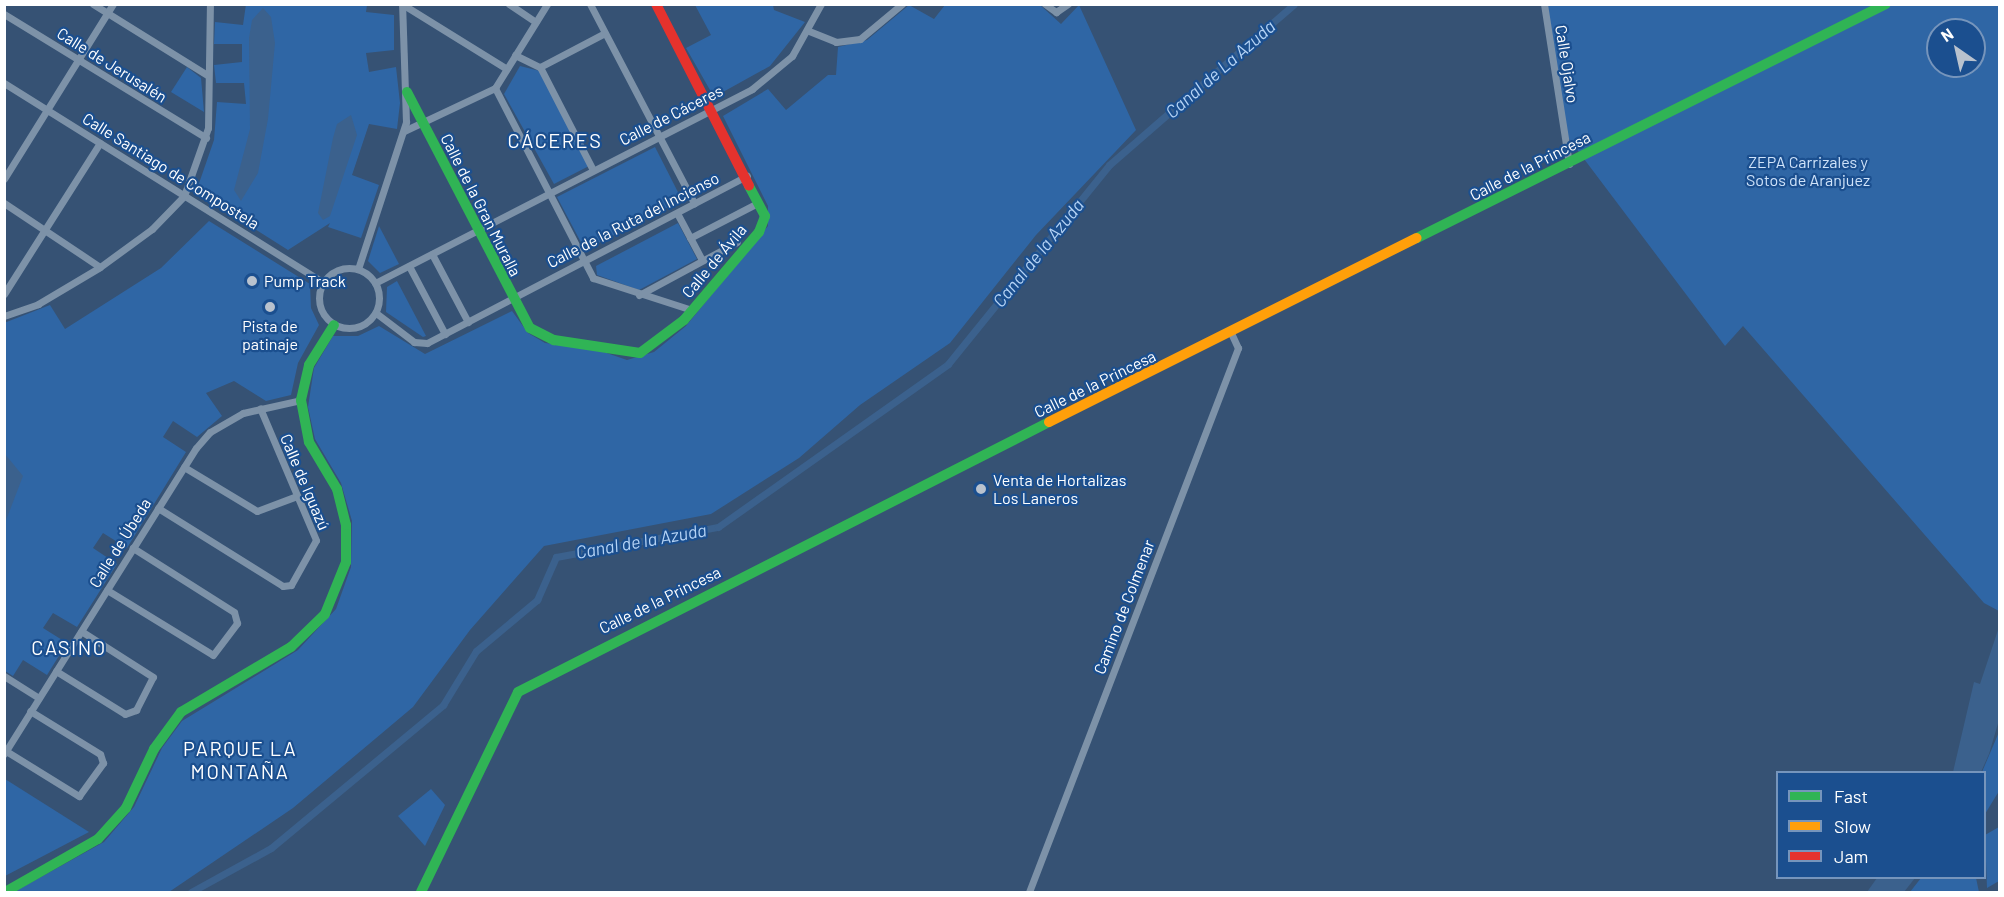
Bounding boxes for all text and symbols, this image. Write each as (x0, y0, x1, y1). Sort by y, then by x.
water label: Canal de La Azuda (1161, 15, 1279, 123)
north arrow (1926, 18, 1986, 78)
street label: Calle de Jerusalén (53, 23, 171, 107)
text: N (1937, 23, 1956, 45)
street label: Calle Ojalvo (1551, 24, 1583, 104)
street label: Calle de Cáceres (616, 81, 726, 149)
street label: Calle Santiago de Compostela (79, 109, 263, 233)
street label: Calle de la Princesa (1466, 127, 1594, 205)
district label: CÁCERES (508, 128, 602, 152)
street label: Calle de la Gran Muralla (437, 130, 525, 280)
park label: ZEPA Carrizales y Sotos de Aranjuez (1746, 152, 1870, 190)
street label: Calle de la Ruta del Incienso (544, 168, 722, 272)
water label: Canal de la Azuda (988, 195, 1088, 311)
street label: Calle de Ávila (678, 220, 750, 302)
place label: Pump Track (264, 271, 346, 291)
marker: Pump Track (245, 274, 259, 288)
marker: Pista de patinaje (263, 300, 277, 314)
place label: Pista de patinaje (242, 316, 298, 354)
street label: Calle de la Princesa (1031, 346, 1159, 422)
street label: Calle de Iguazú (276, 431, 334, 533)
place label: Venta de Hortalizas Los Laneros (993, 470, 1126, 508)
marker: Venta de Hortalizas Los Laneros (974, 482, 988, 496)
street label: Calle de Úbeda (85, 495, 155, 591)
water label: Canal de la Azuda (574, 519, 708, 563)
street label: Camino de Colmenar (1090, 537, 1158, 677)
street label: Calle de la Princesa (596, 562, 724, 638)
district label: CASINO (31, 635, 107, 659)
district label: PARQUE LA MONTAÑA (183, 736, 297, 783)
legend (1776, 771, 1986, 879)
text: Fast (1834, 785, 1868, 807)
text: Slow (1834, 815, 1871, 837)
text: Jam (1834, 845, 1868, 867)

